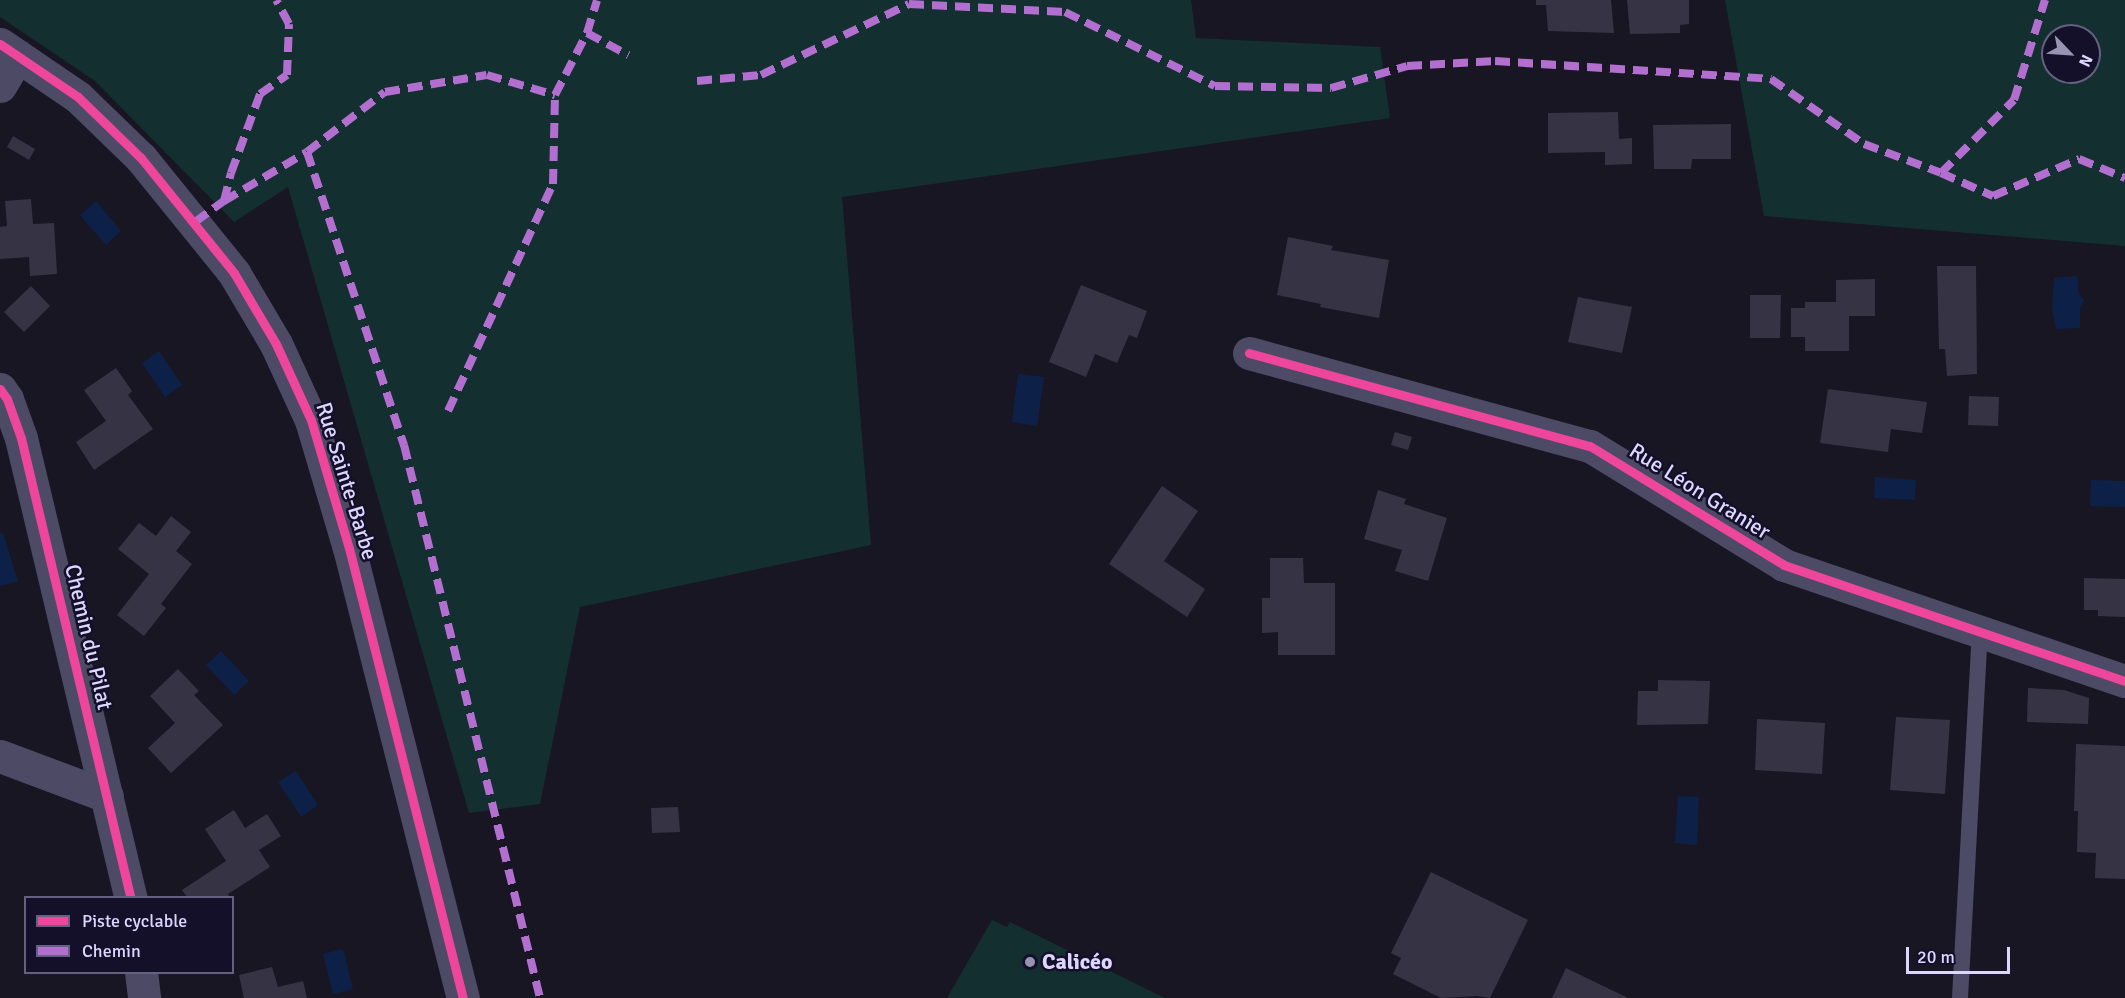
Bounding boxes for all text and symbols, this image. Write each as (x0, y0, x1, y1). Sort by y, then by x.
north arrow (2041, 24, 2101, 84)
text: N (2074, 51, 2097, 70)
street label: Rue Sainte-Barbe (311, 399, 383, 563)
street label: Rue Léon Granier (1625, 437, 1775, 545)
street label: Chemin du Pilat (59, 562, 119, 712)
legend (24, 896, 234, 974)
text: Piste cyclable (82, 910, 187, 932)
scale bar (1909, 935, 2012, 973)
text: Chemin (82, 940, 141, 962)
text: 20 m (1917, 946, 1955, 968)
place label: Calicéo (1042, 949, 1113, 975)
marker: Calicéo (1023, 955, 1037, 969)

